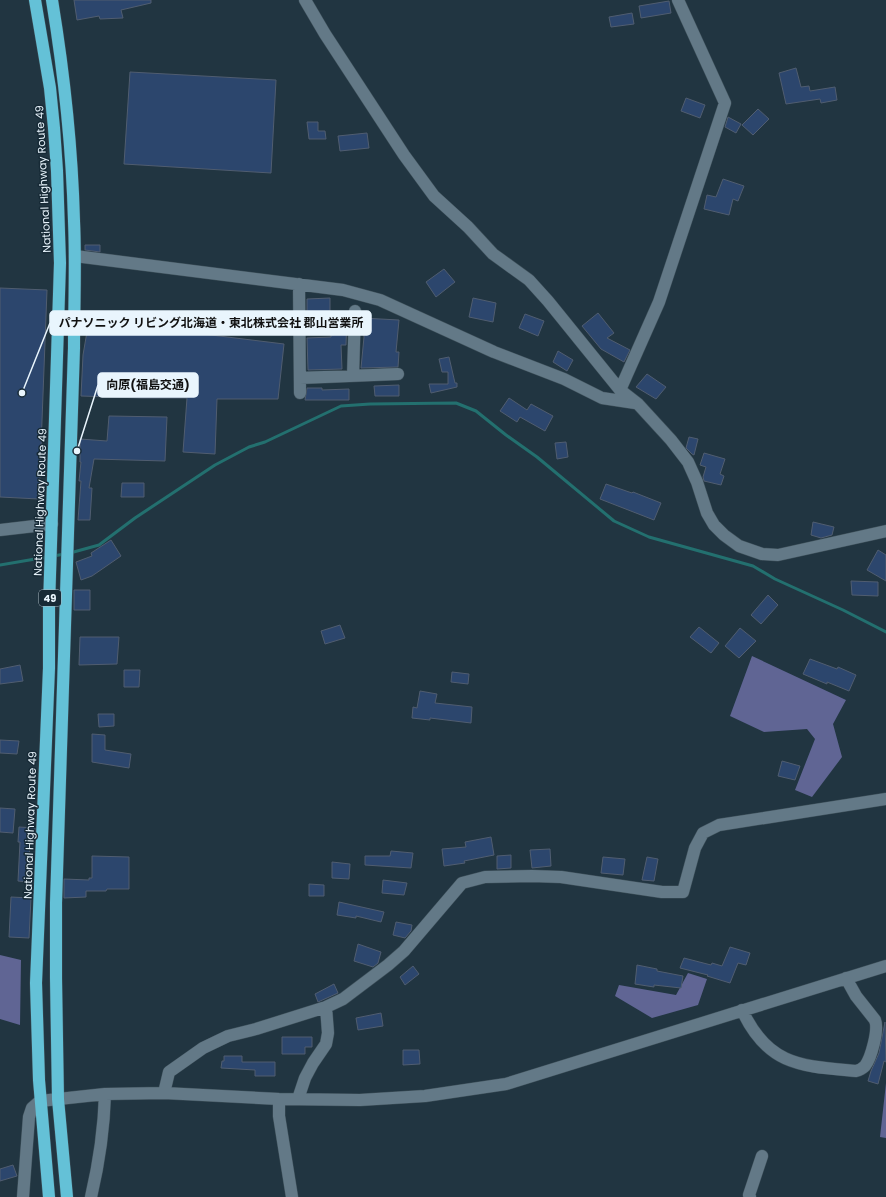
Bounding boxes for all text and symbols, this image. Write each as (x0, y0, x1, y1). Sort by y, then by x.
street label: National Highway Route 49 (31, 105, 55, 253)
callout: パナソニック リビング北海道・東北株式会社 郡山営業所 (50, 311, 371, 335)
text: パナソニック リビング北海道・東北株式会社 郡山営業所 (58, 314, 364, 331)
callout: 向原(福島交通) (98, 373, 198, 397)
text: 向原(福島交通) (106, 376, 190, 393)
street label: National Highway Route 49 (29, 428, 51, 576)
road number: 49 (39, 590, 61, 606)
street label: National Highway Route 49 (19, 751, 41, 899)

